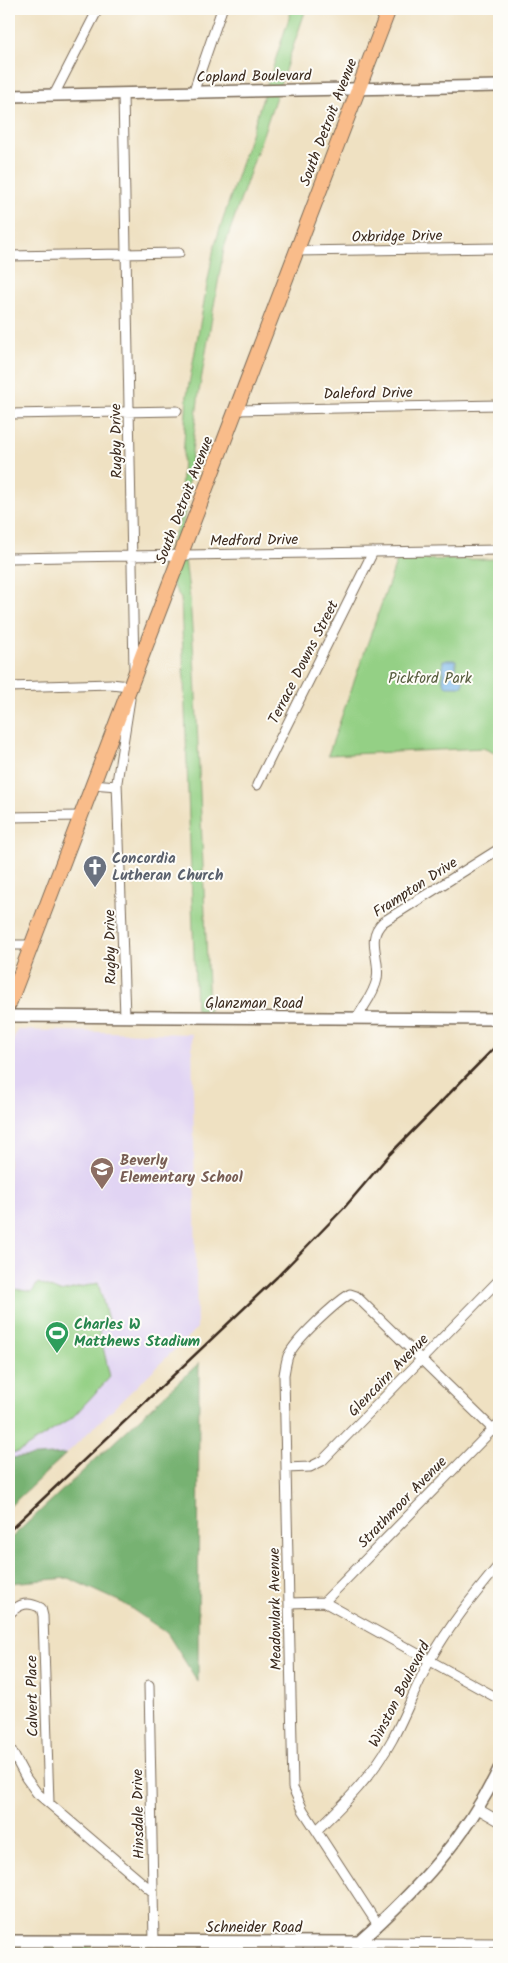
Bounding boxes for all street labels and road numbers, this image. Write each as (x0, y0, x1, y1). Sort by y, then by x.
street label: South Detroit Avenue (293, 55, 364, 190)
street label: Copland Boulevard (196, 64, 312, 90)
street label: Oxbridge Drive (351, 224, 443, 250)
street label: Daleford Drive (323, 381, 413, 407)
street label: Rugby Drive (104, 403, 130, 479)
street label: South Detroit Avenue (149, 433, 220, 568)
street label: Medford Drive (210, 528, 299, 554)
street label: Terrace Downs Street (262, 596, 346, 729)
street label: Frampton Drive (368, 851, 463, 924)
street label: Rugby Drive (98, 909, 124, 985)
street label: Glanzman Road (205, 992, 303, 1016)
street label: Glencairn Avenue (343, 1328, 435, 1423)
street label: Strathmoor Avenue (352, 1451, 453, 1554)
street label: Meadowlark Avenue (263, 1547, 289, 1671)
street label: Winston Boulevard (363, 1637, 437, 1752)
street label: Calvert Place (20, 1655, 46, 1737)
street label: Hinsdale Drive (126, 1768, 152, 1859)
street label: Schneider Road (206, 1916, 303, 1940)

